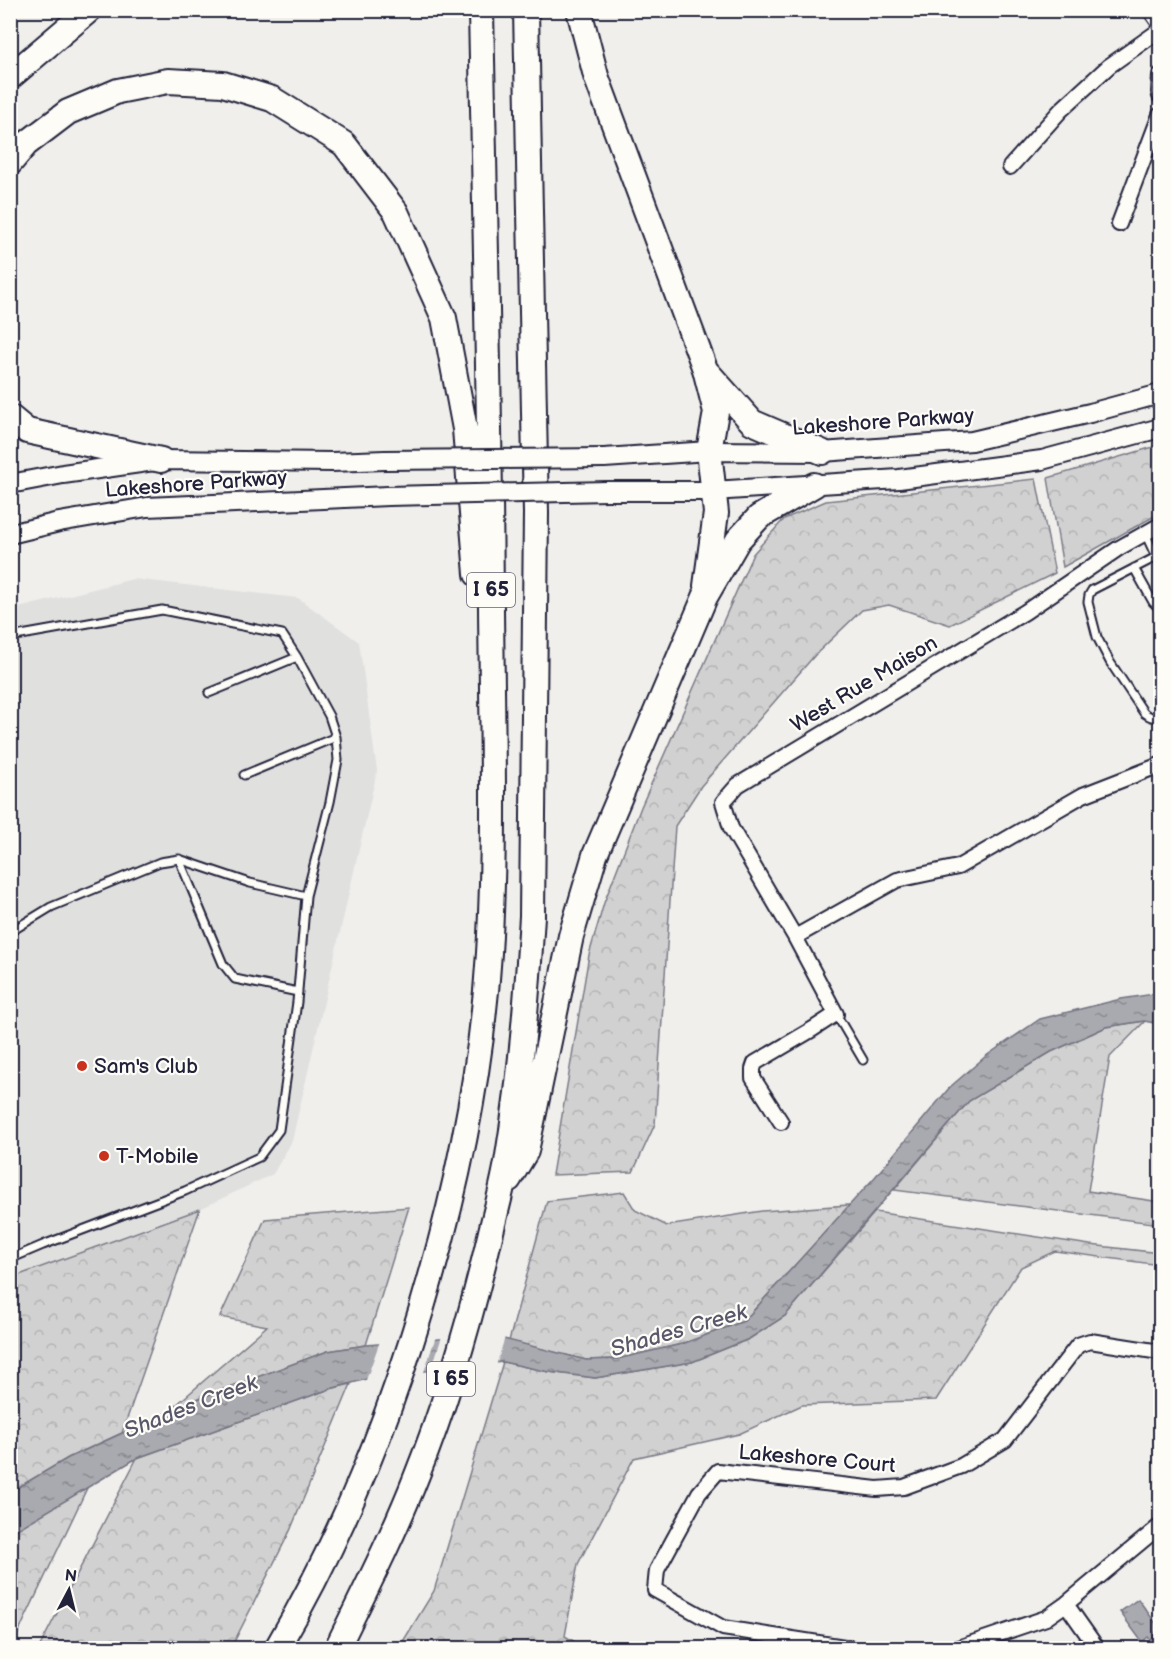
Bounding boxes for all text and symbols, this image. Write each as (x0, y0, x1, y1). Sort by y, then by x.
street label: Lakeshore Parkway (791, 403, 975, 441)
street label: Lakeshore Parkway (104, 465, 288, 503)
road number: I 65 (467, 573, 515, 607)
street label: West Rue Maison (786, 630, 942, 738)
place label: Sam's Club (94, 1054, 198, 1079)
marker: Sam's Club (75, 1059, 89, 1073)
place label: T-Mobile (116, 1144, 198, 1169)
marker: T-Mobile (97, 1149, 111, 1163)
water label: Shades Creek (608, 1298, 752, 1363)
road number: I 65 (427, 1362, 475, 1396)
water label: Shades Creek (120, 1369, 263, 1445)
street label: Lakeshore Court (737, 1440, 897, 1478)
north arrow (39, 1560, 99, 1620)
text: N (64, 1566, 78, 1587)

